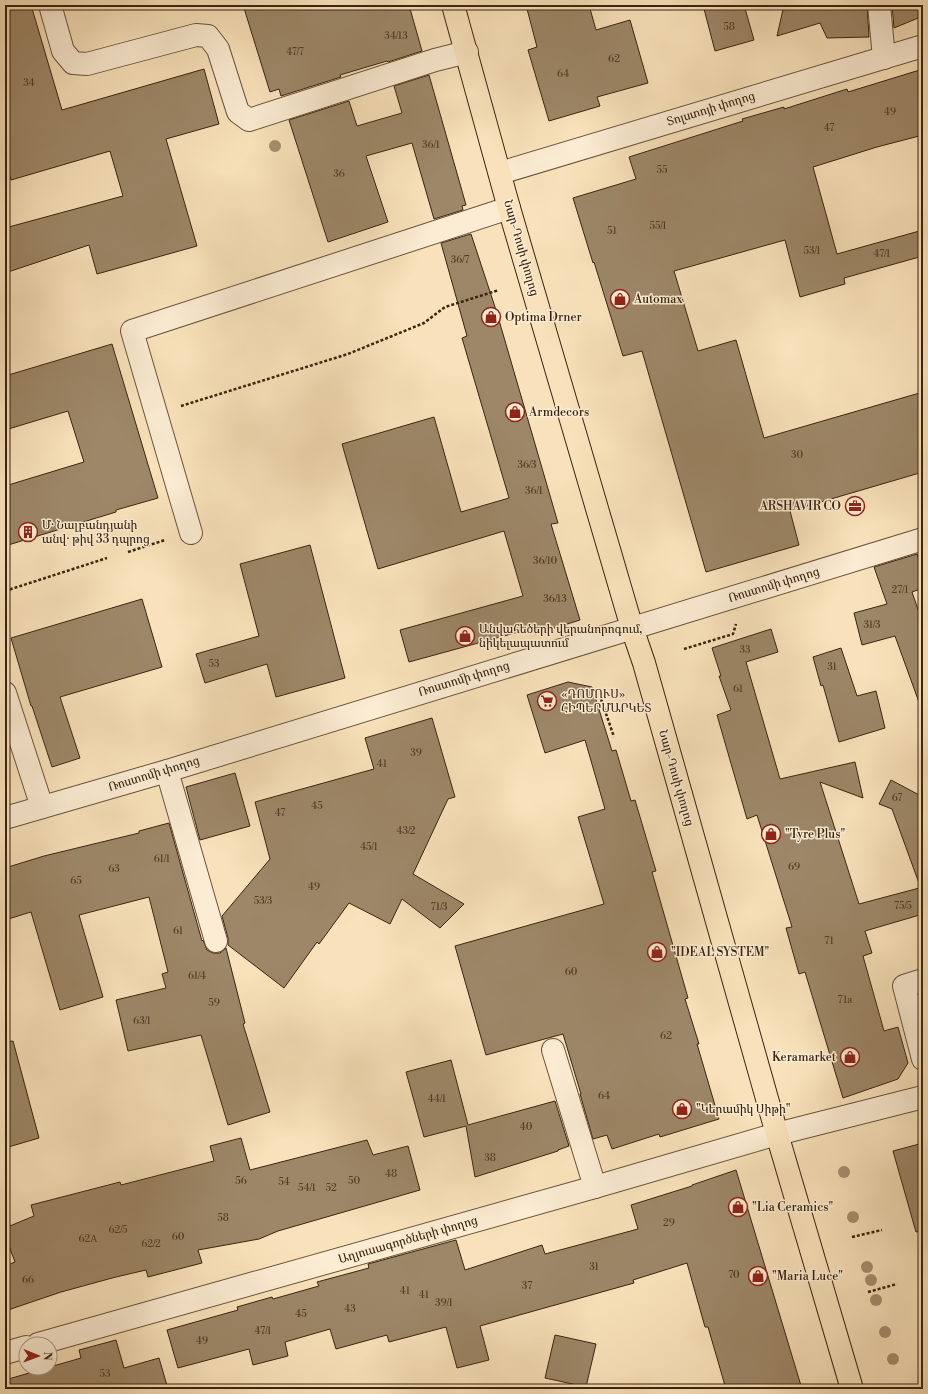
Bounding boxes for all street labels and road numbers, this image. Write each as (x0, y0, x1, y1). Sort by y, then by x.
street label: Տոլստոյի փողոց (665, 88, 757, 130)
street label: Նար-Դոսի փողոց (500, 198, 542, 298)
street label: Ռոստոմի փողոց (727, 564, 821, 606)
street label: Ռոստոմի փողոց (417, 658, 511, 700)
street label: Նար-Դոսի փողոց (655, 728, 697, 828)
street label: Ռոստոմի փողոց (107, 753, 201, 795)
street label: Աղյուսագործների փողոց (337, 1213, 479, 1267)

